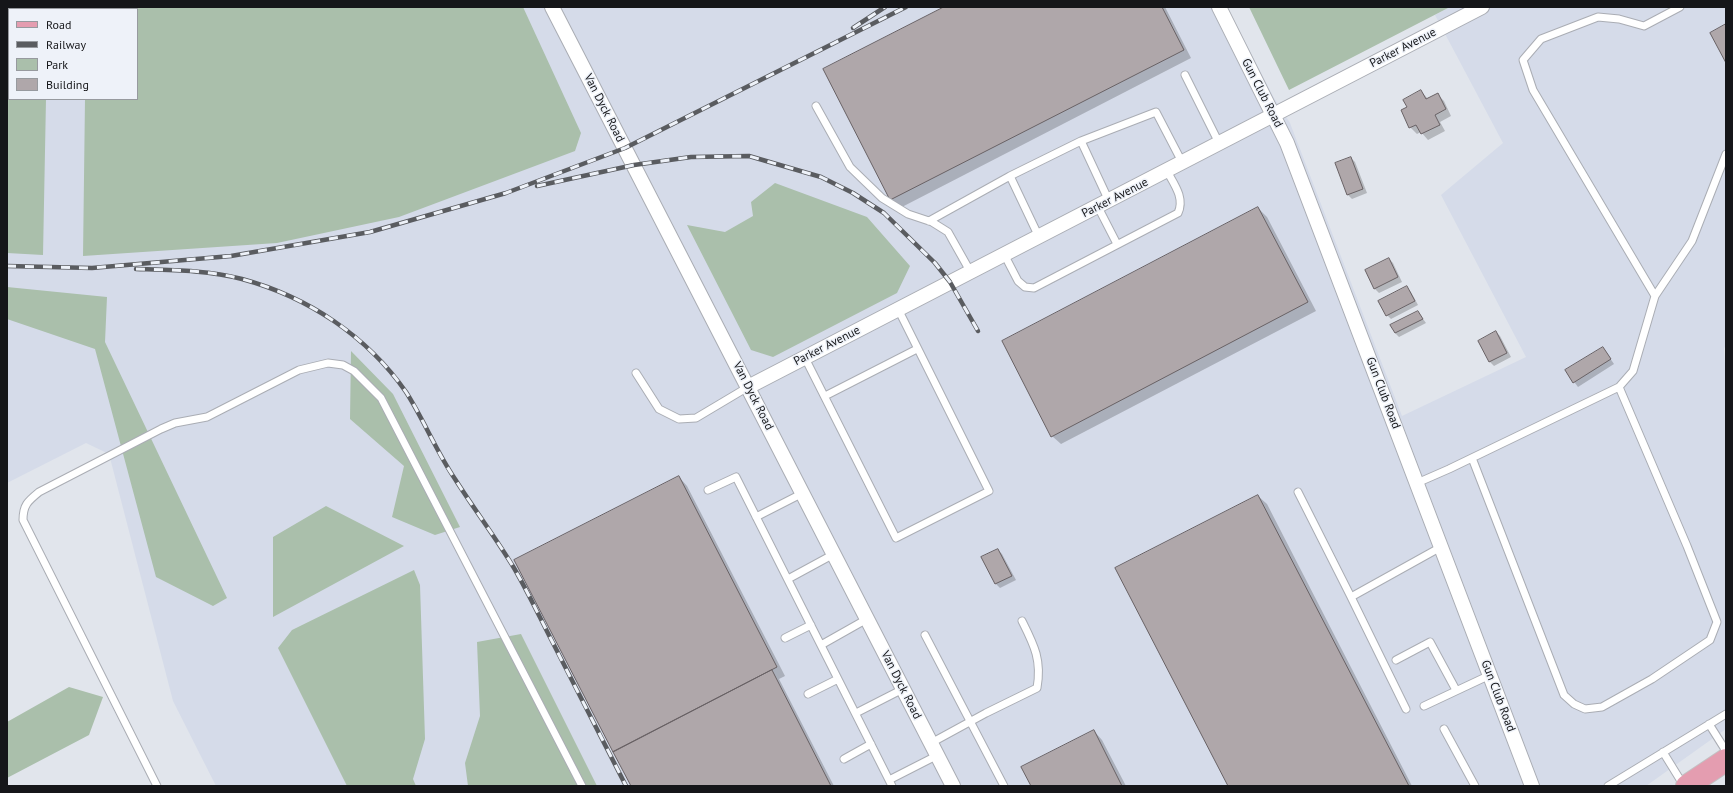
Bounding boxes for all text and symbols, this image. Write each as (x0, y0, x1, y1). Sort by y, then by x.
legend (8, 8, 138, 100)
text: Road (46, 17, 71, 32)
street label: Parker Avenue (1367, 25, 1439, 71)
text: Railway (46, 37, 86, 52)
street label: Gun Club Road (1238, 56, 1286, 130)
text: Park (46, 57, 68, 72)
street label: Van Dyck Road (581, 71, 627, 145)
text: Building (46, 77, 89, 92)
street label: Parker Avenue (1079, 175, 1151, 221)
street label: Parker Avenue (791, 323, 863, 369)
street label: Gun Club Road (1363, 355, 1403, 431)
street label: Van Dyck Road (730, 359, 776, 433)
street label: Van Dyck Road (878, 648, 924, 722)
street label: Gun Club Road (1478, 658, 1518, 734)

